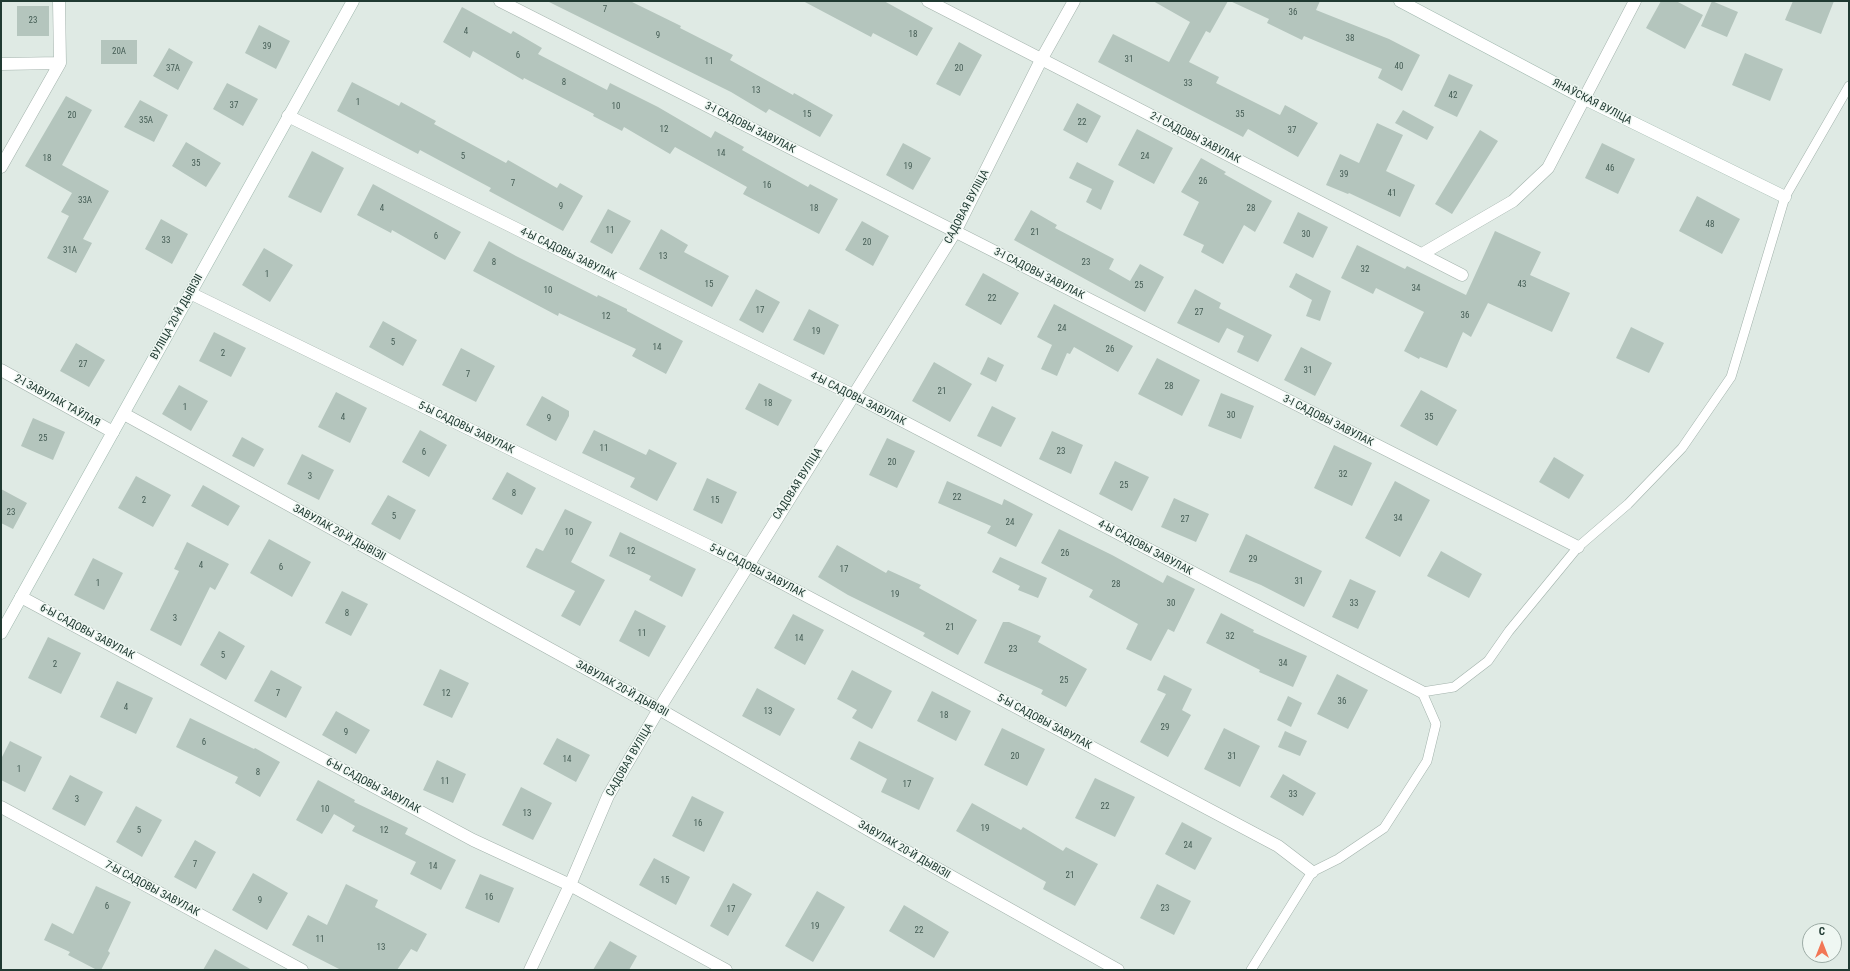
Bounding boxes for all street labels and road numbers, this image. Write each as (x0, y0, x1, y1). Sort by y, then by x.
street label: ЯНАЎСКАЯ ВУЛІЦА (1550, 76, 1634, 128)
street label: 3-І САДОВЫ ЗАВУЛАК (703, 99, 797, 157)
street label: 2-І САДОВЫ ЗАВУЛАК (1148, 109, 1242, 167)
street label: САДОВАЯ ВУЛІЦА (942, 168, 992, 246)
street label: 4-Ы САДОВЫ ЗАВУЛАК (518, 225, 618, 283)
street label: 3-І САДОВЫ ЗАВУЛАК (992, 245, 1086, 303)
street label: ВУЛІЦА 20-Й ДЫВІЗІІ (148, 272, 206, 362)
street label: 4-Ы САДОВЫ ЗАВУЛАК (808, 369, 908, 429)
street label: 2-І ЗАВУЛАК ТАЎЛАЯ (12, 372, 102, 430)
street label: 3-І САДОВЫ ЗАВУЛАК (1281, 392, 1375, 450)
street label: 5-Ы САДОВЫ ЗАВУЛАК (416, 399, 516, 457)
street label: САДОВАЯ ВУЛІЦА (771, 446, 825, 522)
street label: ЗАВУЛАК 20-Й ДЫВІЗІІ (290, 502, 388, 564)
street label: 4-Ы САДОВЫ ЗАВУЛАК (1095, 517, 1195, 579)
street label: 5-Ы САДОВЫ ЗАВУЛАК (707, 541, 807, 601)
street label: 6-Ы САДОВЫ ЗАВУЛАК (37, 601, 137, 663)
street label: ЗАВУЛАК 20-Й ДЫВІЗІІ (573, 658, 671, 720)
street label: 5-Ы САДОВЫ ЗАВУЛАК (994, 691, 1094, 753)
street label: САДОВАЯ ВУЛІЦА (604, 721, 656, 799)
street label: 6-Ы САДОВЫ ЗАВУЛАК (323, 755, 423, 817)
street label: ЗАВУЛАК 20-Й ДЫВІЗІІ (856, 818, 952, 882)
street label: 7-Ы САДОВЫ ЗАВУЛАК (102, 858, 202, 920)

